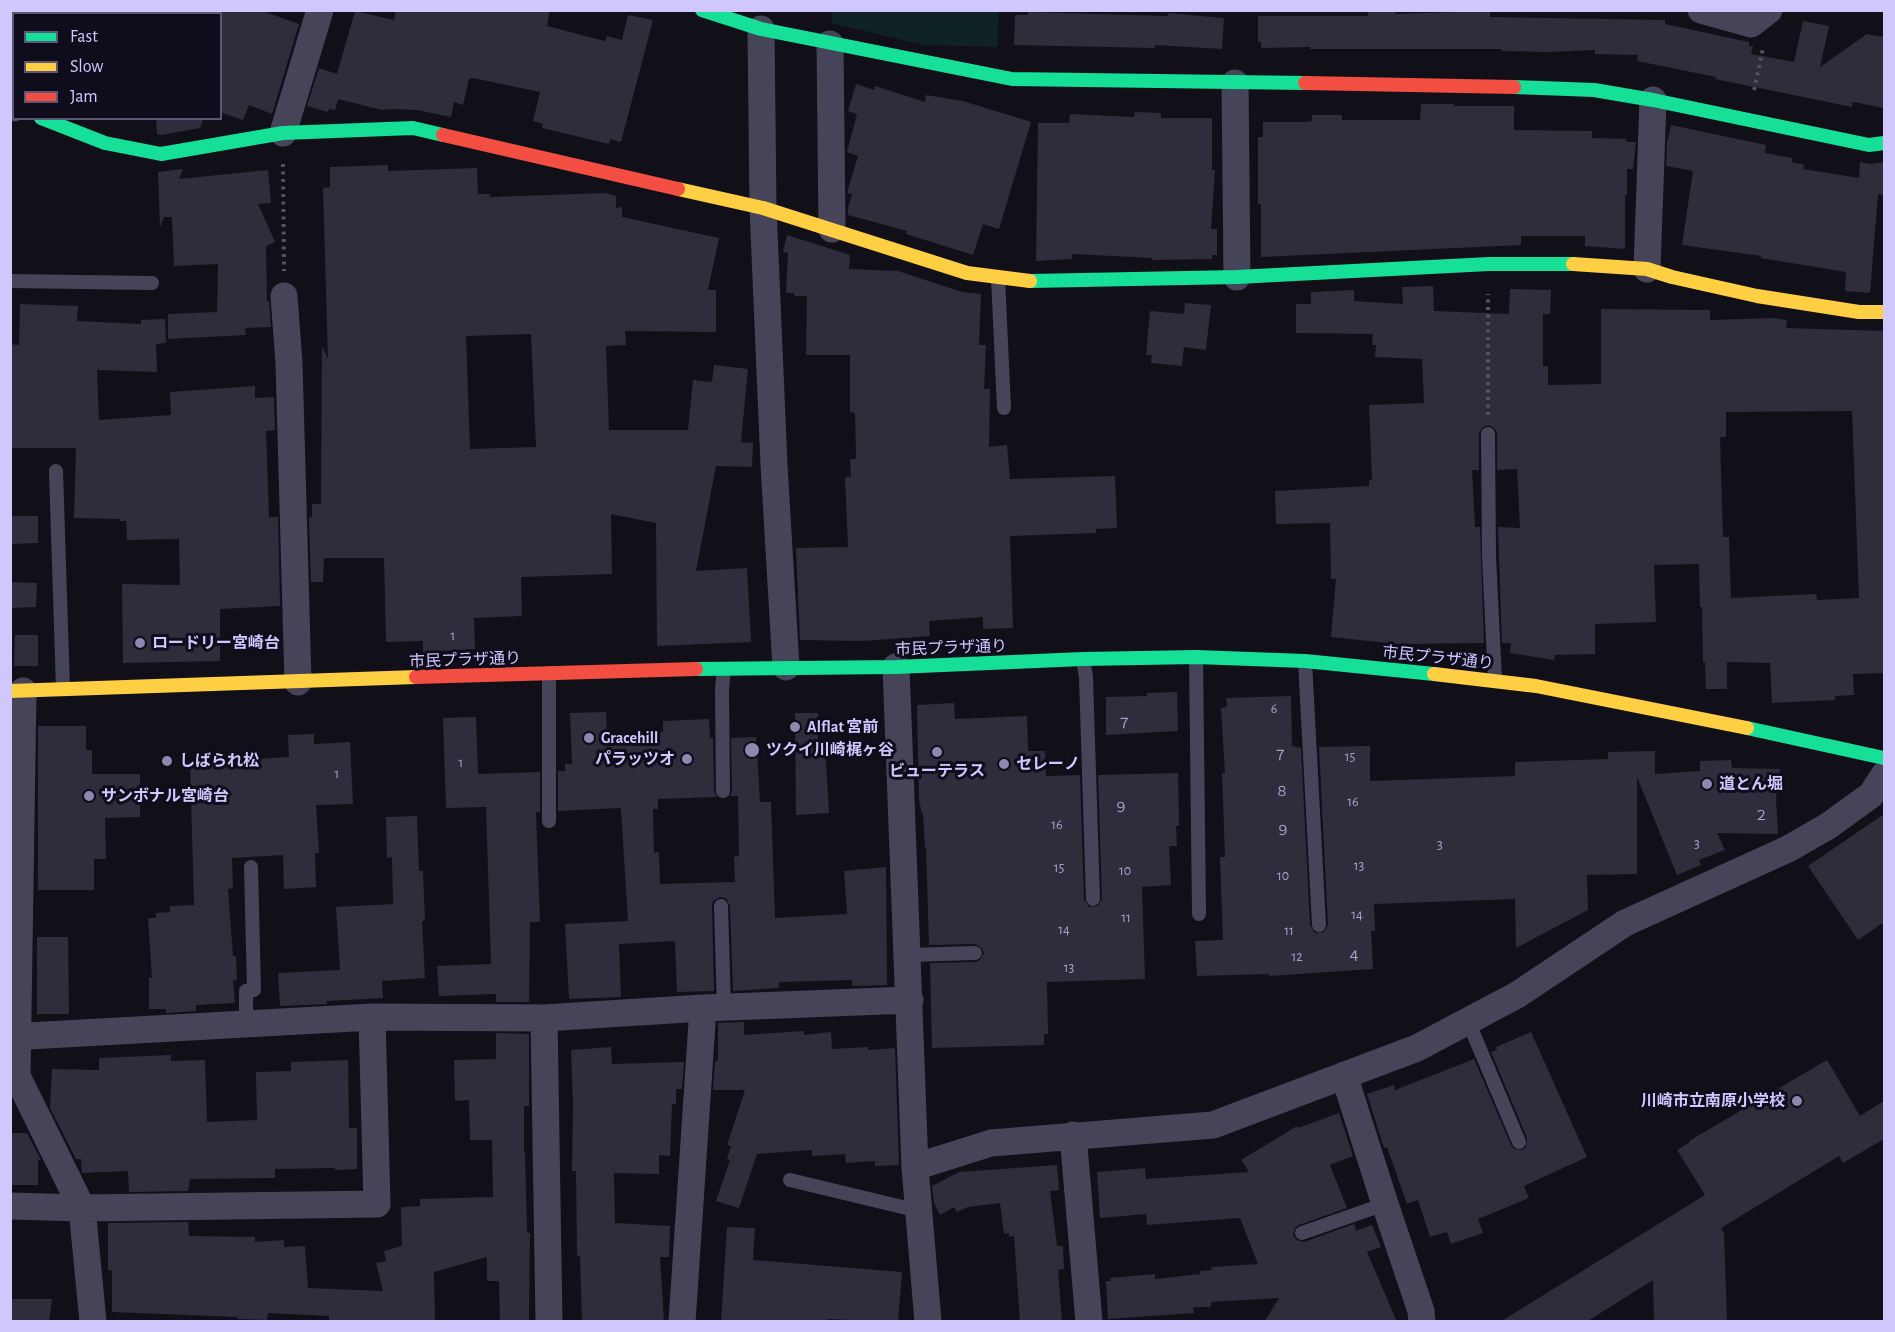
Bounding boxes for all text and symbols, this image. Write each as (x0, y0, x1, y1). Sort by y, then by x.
legend (12, 12, 222, 120)
text: Fast (70, 28, 98, 46)
text: Slow (70, 58, 103, 76)
text: Jam (70, 88, 98, 106)
house number: 1 (451, 628, 455, 644)
place label: ロードリー宮崎台 (152, 633, 280, 653)
marker: ロードリー宮崎台 (133, 636, 147, 650)
street label: 市民プラザ通り (895, 636, 1007, 660)
street label: 市民プラザ通り (1381, 643, 1495, 673)
street label: 市民プラザ通り (409, 648, 521, 672)
house number: 6 (1271, 701, 1277, 717)
house number: ７ (1117, 716, 1131, 732)
place label: Alflat 宮前 (807, 717, 878, 737)
marker: Alflat 宮前 (788, 720, 802, 734)
place label: Gracehill (601, 728, 658, 748)
marker: Gracehill (582, 731, 596, 745)
place label: ツクイ川崎梶ヶ谷 (766, 740, 894, 760)
marker: ツクイ川崎梶ヶ谷 (743, 741, 761, 759)
marker: ビューテラス (930, 745, 944, 759)
house number: ７ (1273, 748, 1287, 764)
place label: パラッツオ (595, 749, 675, 769)
house number: 15 (1345, 749, 1355, 765)
place label: しばられ松 (179, 751, 259, 771)
marker: パラッツオ (680, 752, 694, 766)
marker: しばられ松 (160, 754, 174, 768)
place label: セレーノ (1016, 754, 1080, 774)
house number: 1 (459, 755, 463, 771)
marker: セレーノ (997, 757, 1011, 771)
place label: ビューテラス (889, 761, 985, 781)
house number: 1 (335, 766, 339, 782)
place label: 道とん堀 (1719, 774, 1783, 794)
marker: 道とん堀 (1700, 777, 1714, 791)
house number: ８ (1275, 784, 1289, 800)
place label: サンボナル宮崎台 (101, 786, 229, 806)
marker: サンボナル宮崎台 (82, 789, 96, 803)
house number: 16 (1347, 794, 1359, 810)
house number: ９ (1114, 800, 1128, 816)
house number: ２ (1754, 808, 1768, 824)
house number: 16 (1051, 817, 1063, 833)
house number: ９ (1276, 823, 1290, 839)
house number: 3 (1694, 836, 1700, 852)
house number: 3 (1437, 837, 1443, 853)
house number: 13 (1354, 858, 1364, 874)
house number: 15 (1054, 860, 1064, 876)
house number: 10 (1119, 863, 1131, 879)
house number: 10 (1277, 868, 1289, 884)
house number: 14 (1351, 907, 1363, 923)
house number: 11 (1121, 910, 1131, 926)
house number: 14 (1058, 922, 1070, 938)
house number: 11 (1284, 923, 1294, 939)
house number: 12 (1291, 949, 1303, 965)
house number: ４ (1347, 949, 1361, 965)
house number: 13 (1064, 960, 1074, 976)
place label: 川崎市立南原小学校 (1641, 1091, 1785, 1111)
marker: 川崎市立南原小学校 (1790, 1094, 1804, 1108)

